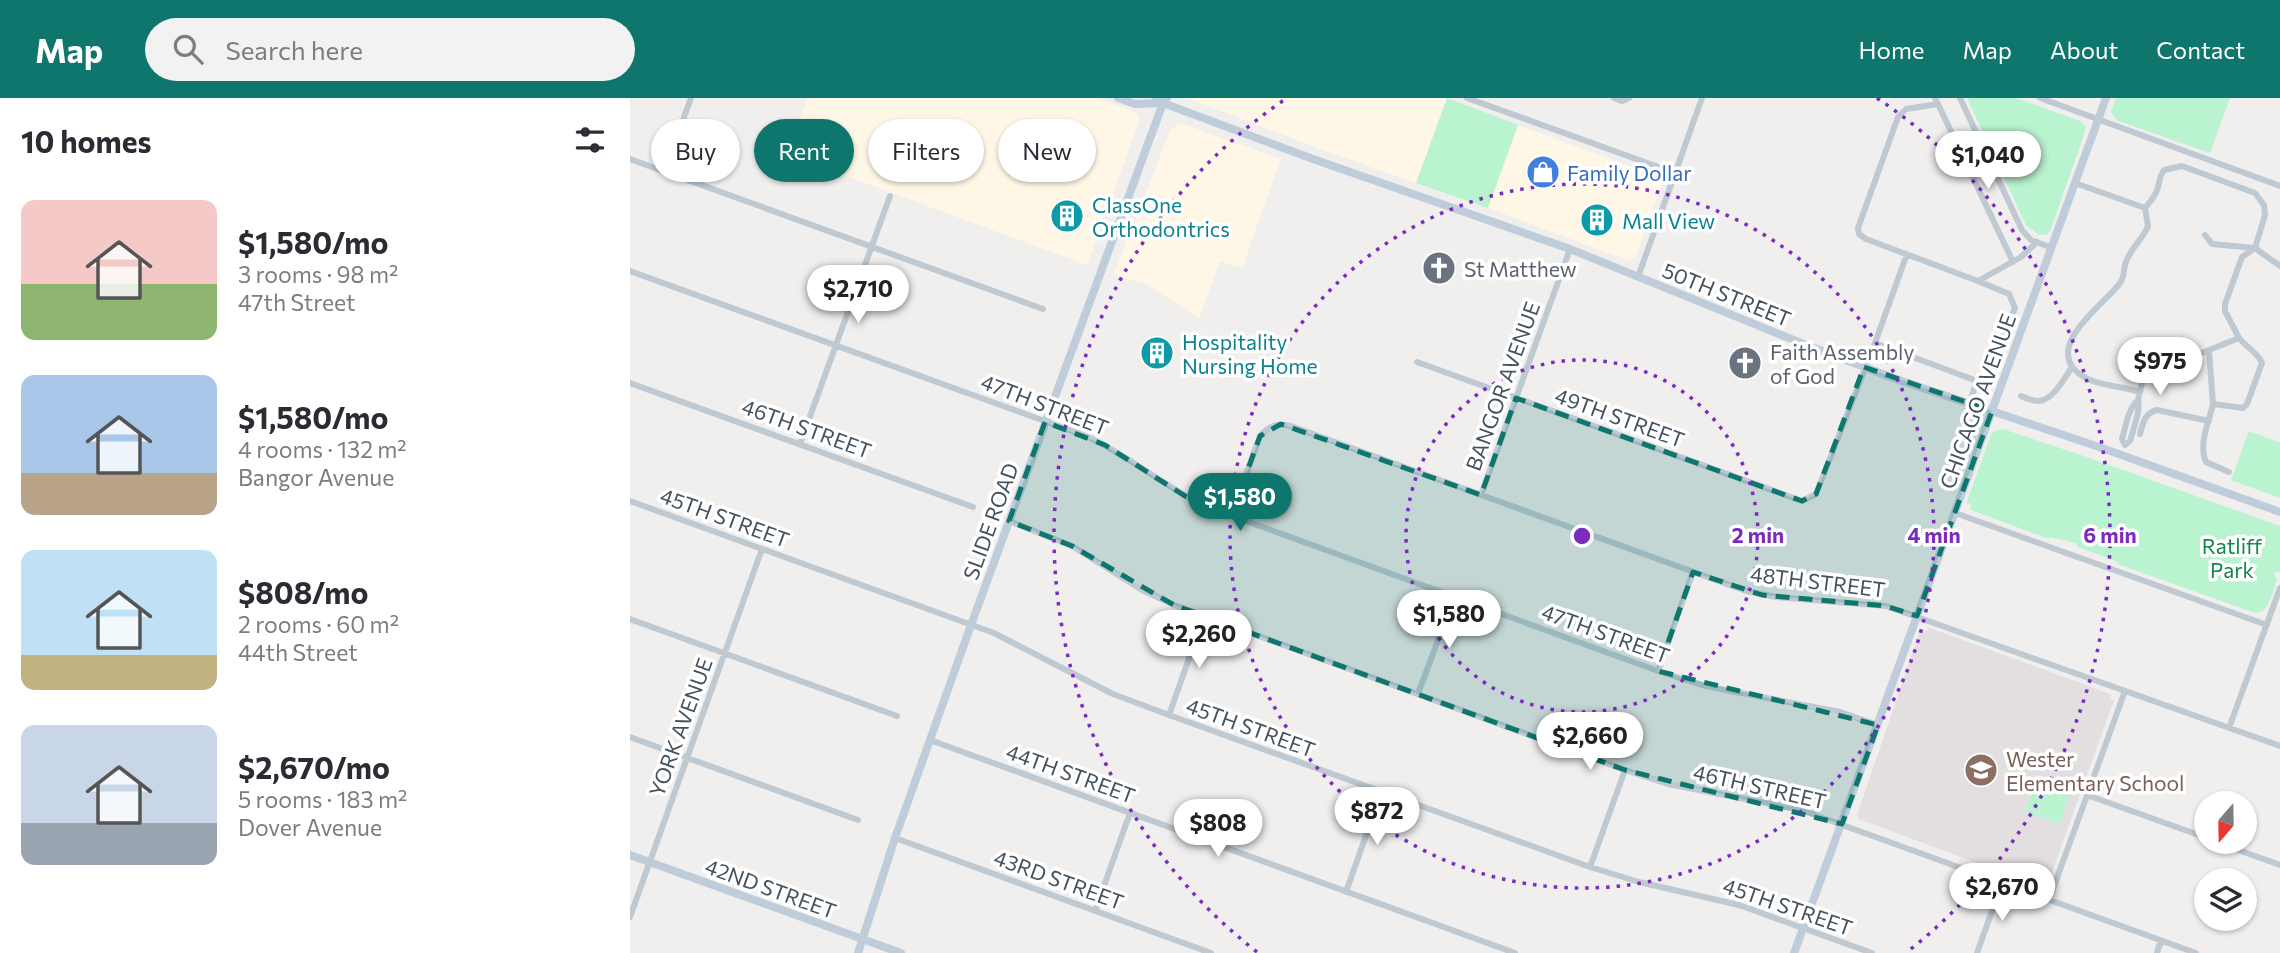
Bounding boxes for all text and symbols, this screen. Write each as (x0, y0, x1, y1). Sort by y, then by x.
search box (145, 18, 635, 81)
text: Map (35, 29, 103, 70)
icon: search (169, 30, 207, 68)
text: Search here (225, 34, 363, 65)
text: Home (1859, 35, 1925, 64)
text: Map (1963, 35, 2012, 64)
text: About (2050, 35, 2118, 64)
text: Contact (2156, 35, 2245, 64)
chip: Buy (651, 119, 740, 182)
chip: Rent (754, 119, 854, 182)
chip: Filters (868, 119, 984, 182)
chip: New (998, 119, 1096, 182)
icon: filters (571, 121, 609, 159)
text: 10 homes (21, 122, 151, 159)
pin: $1,040 (1931, 132, 2045, 191)
text: $1,040 (1951, 140, 2025, 168)
shop icon: Family Dollar (1524, 153, 1562, 191)
place label: Family Dollar (1567, 160, 1692, 185)
place label: ClassOne Orthodontrics (1092, 192, 1230, 241)
building icon: ClassOne Orthodontrics (1048, 197, 1086, 235)
building icon: Mall View (1578, 201, 1616, 239)
place label: Mall View (1622, 208, 1715, 233)
text: $1,580/mo (238, 223, 388, 260)
icon: home (77, 228, 161, 312)
church icon: St Matthew (1420, 249, 1458, 287)
place label: St Matthew (1464, 256, 1577, 281)
street label: 50TH STREET (1659, 257, 1795, 331)
text: 3 rooms · 98 m² (238, 260, 398, 288)
pin: $2,710 (801, 266, 915, 325)
text: $2,710 (823, 274, 893, 302)
text: 47th Street (238, 288, 356, 316)
street label: BANGOR AVENUE (1460, 298, 1544, 474)
street label: CHICAGO AVENUE (1934, 310, 2020, 492)
place label: Hospitality Nursing Home (1182, 329, 1318, 378)
building icon: Hospitality Nursing Home (1138, 334, 1176, 372)
pin: $975 (2119, 338, 2201, 397)
place label: Faith Assembly of God (1770, 339, 1914, 388)
church icon: Faith Assembly of God (1726, 344, 1764, 382)
text: $975 (2133, 346, 2187, 374)
street label: 47TH STREET (978, 368, 1112, 440)
street label: 49TH STREET (1552, 382, 1688, 452)
street label: 46TH STREET (739, 393, 875, 463)
text: $1,580/mo (238, 398, 388, 435)
icon: home (77, 403, 161, 487)
text: 4 rooms · 132 m² (238, 435, 407, 463)
street label: SLIDE ROAD (957, 459, 1023, 583)
text: Bangor Avenue (238, 463, 394, 491)
pin: $1,580 (1183, 474, 1297, 533)
street label: 45TH STREET (657, 482, 793, 552)
text: $1,580 (1204, 482, 1276, 510)
text: 2 min (1732, 522, 1784, 547)
text: 4 min (1907, 522, 1961, 547)
text: 6 min (2083, 522, 2137, 547)
centre of rings (1570, 524, 1594, 548)
park label: Ratliff Park (2202, 533, 2263, 582)
street label: 48TH STREET (1749, 560, 1887, 602)
text: $808/mo (238, 573, 368, 610)
icon: home (77, 578, 161, 662)
pin: $1,580 (1392, 590, 1506, 650)
street label: 47TH STREET (1539, 598, 1673, 668)
text: $1,580 (1413, 599, 1485, 627)
text: 2 rooms · 60 m² (238, 610, 399, 638)
pin: $2,260 (1142, 610, 1256, 670)
text: $2,260 (1162, 619, 1236, 647)
text: 44th Street (238, 638, 358, 666)
street label: YORK AVENUE (643, 654, 717, 800)
street label: 45TH STREET (1183, 692, 1319, 762)
pin: $2,660 (1533, 712, 1647, 772)
text: $2,660 (1552, 721, 1628, 749)
street label: 44TH STREET (1003, 738, 1139, 808)
place label: Wester Elementary School (2006, 746, 2184, 795)
text: $2,670/mo (238, 748, 390, 785)
school or university icon: Wester Elementary School (1962, 751, 2000, 789)
icon: home (77, 753, 161, 837)
street label: 46TH STREET (1691, 759, 1829, 813)
text: 5 rooms · 183 m² (238, 785, 407, 813)
pin: $872 (1336, 788, 1418, 847)
north arrow (2194, 791, 2258, 854)
map controls (2194, 791, 2257, 931)
text: $872 (1351, 796, 1403, 824)
pin: $808 (1177, 800, 1259, 859)
text: $808 (1190, 808, 1246, 836)
text: Dover Avenue (238, 813, 382, 841)
street label: 43RD STREET (991, 844, 1127, 914)
street label: 42ND STREET (702, 853, 840, 923)
pin: $2,670 (1945, 864, 2059, 923)
button: layers (2194, 868, 2257, 931)
street label: 45TH STREET (1720, 872, 1856, 940)
text: $2,670 (1965, 872, 2039, 900)

